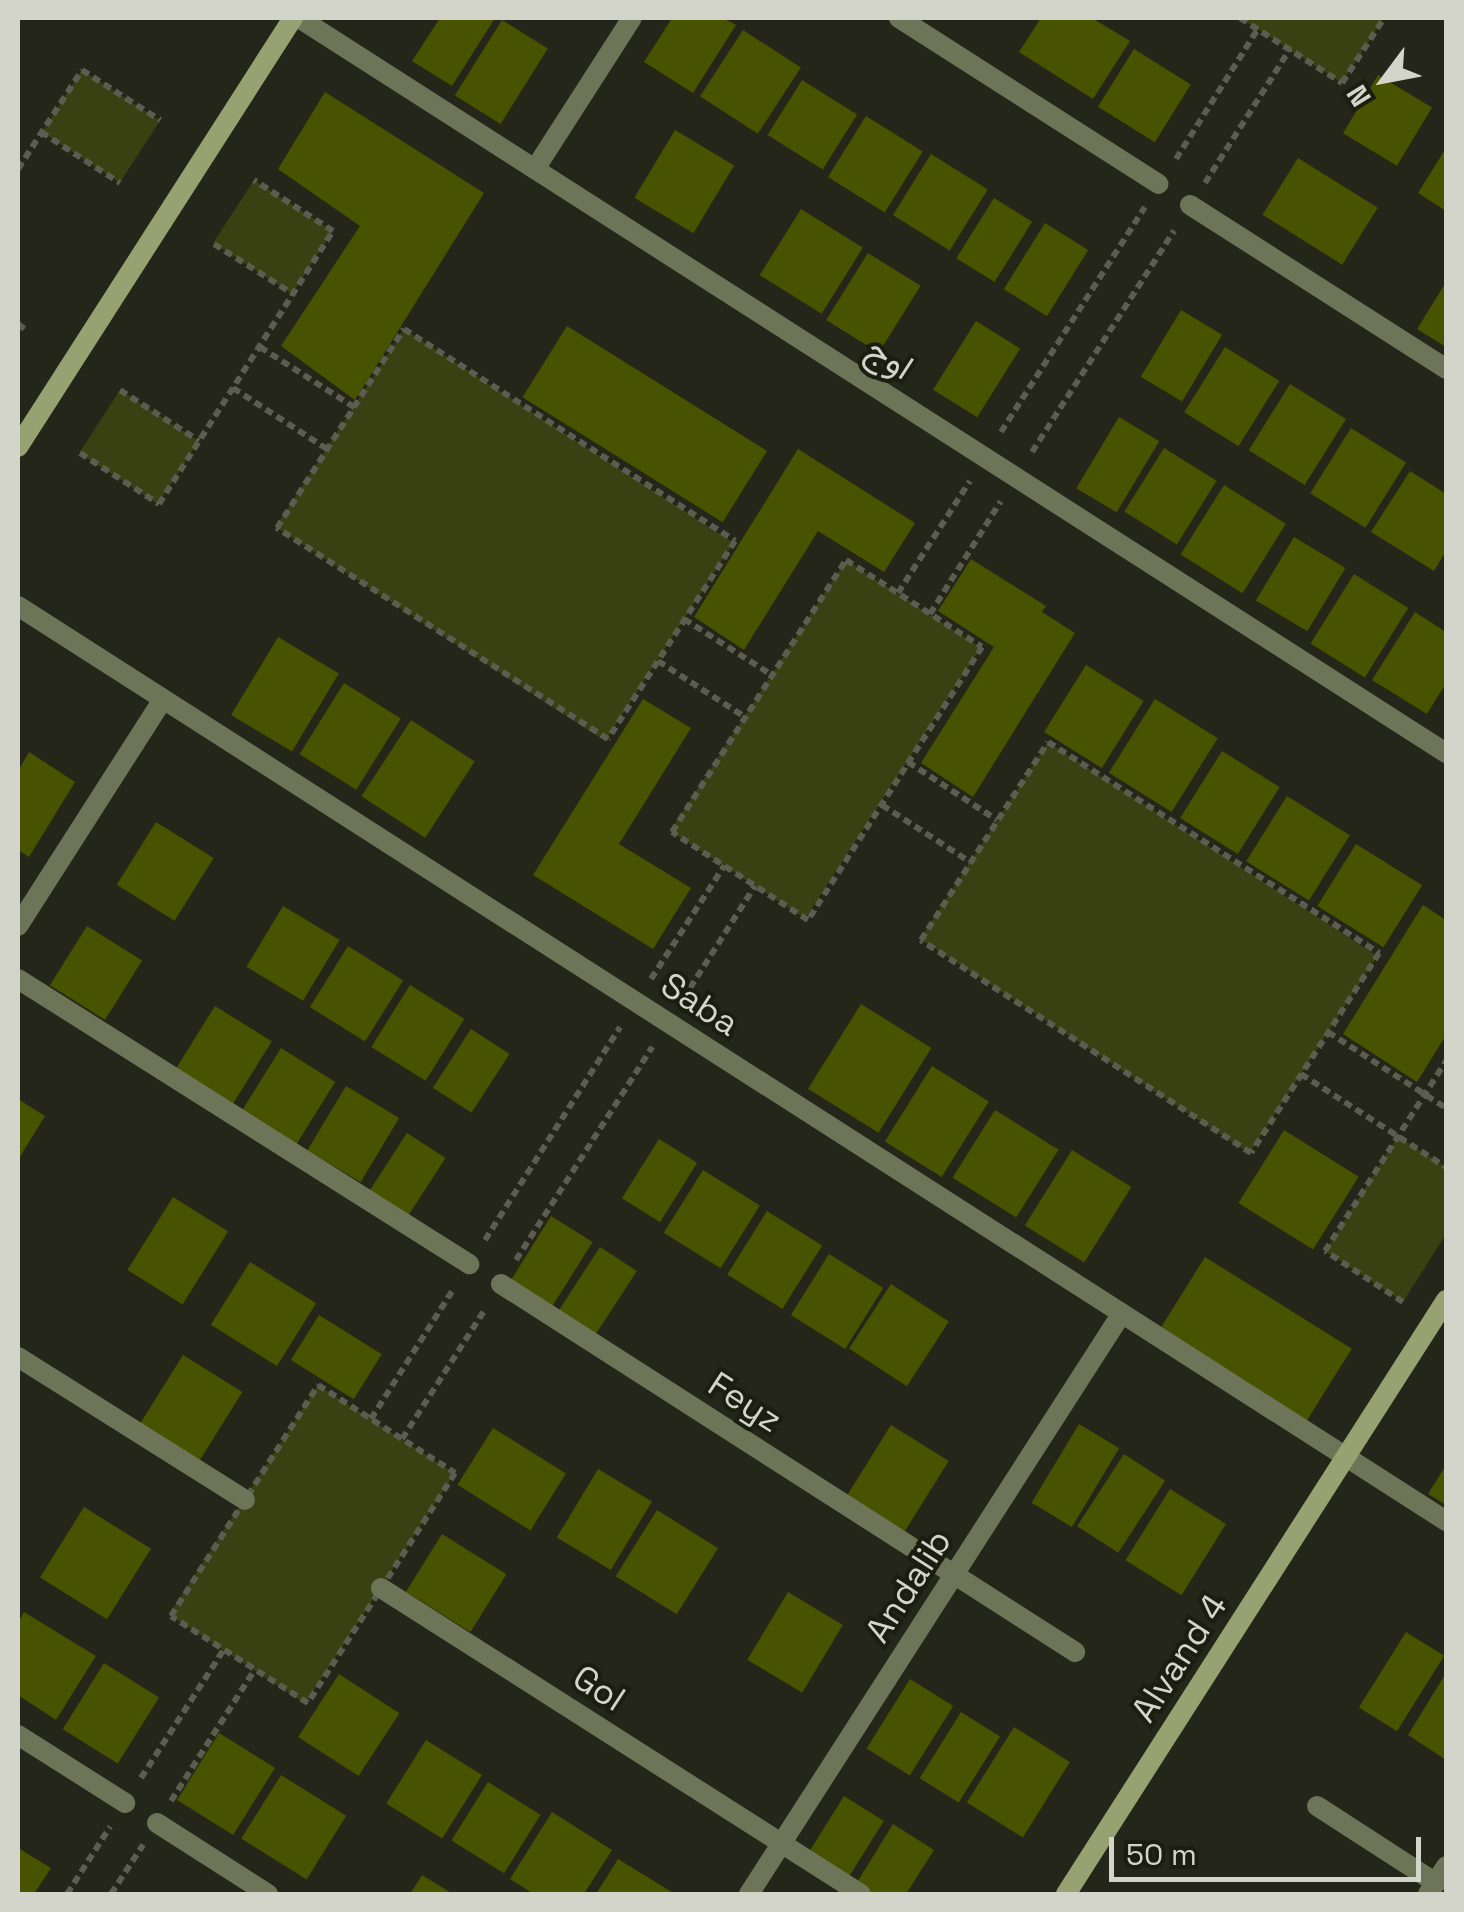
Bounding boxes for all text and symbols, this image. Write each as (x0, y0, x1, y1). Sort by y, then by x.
north arrow (1334, 30, 1434, 130)
text: N (1338, 78, 1379, 113)
street label: اوج (859, 328, 921, 388)
street label: Saba (653, 963, 747, 1045)
street label: Feyz (700, 1363, 790, 1441)
street label: Andalib (856, 1522, 960, 1650)
street label: Alvand 4 (1122, 1586, 1236, 1730)
street label: Gol (565, 1656, 633, 1720)
scale bar (1114, 1817, 1426, 1879)
text: 50 m (1126, 1835, 1197, 1874)

